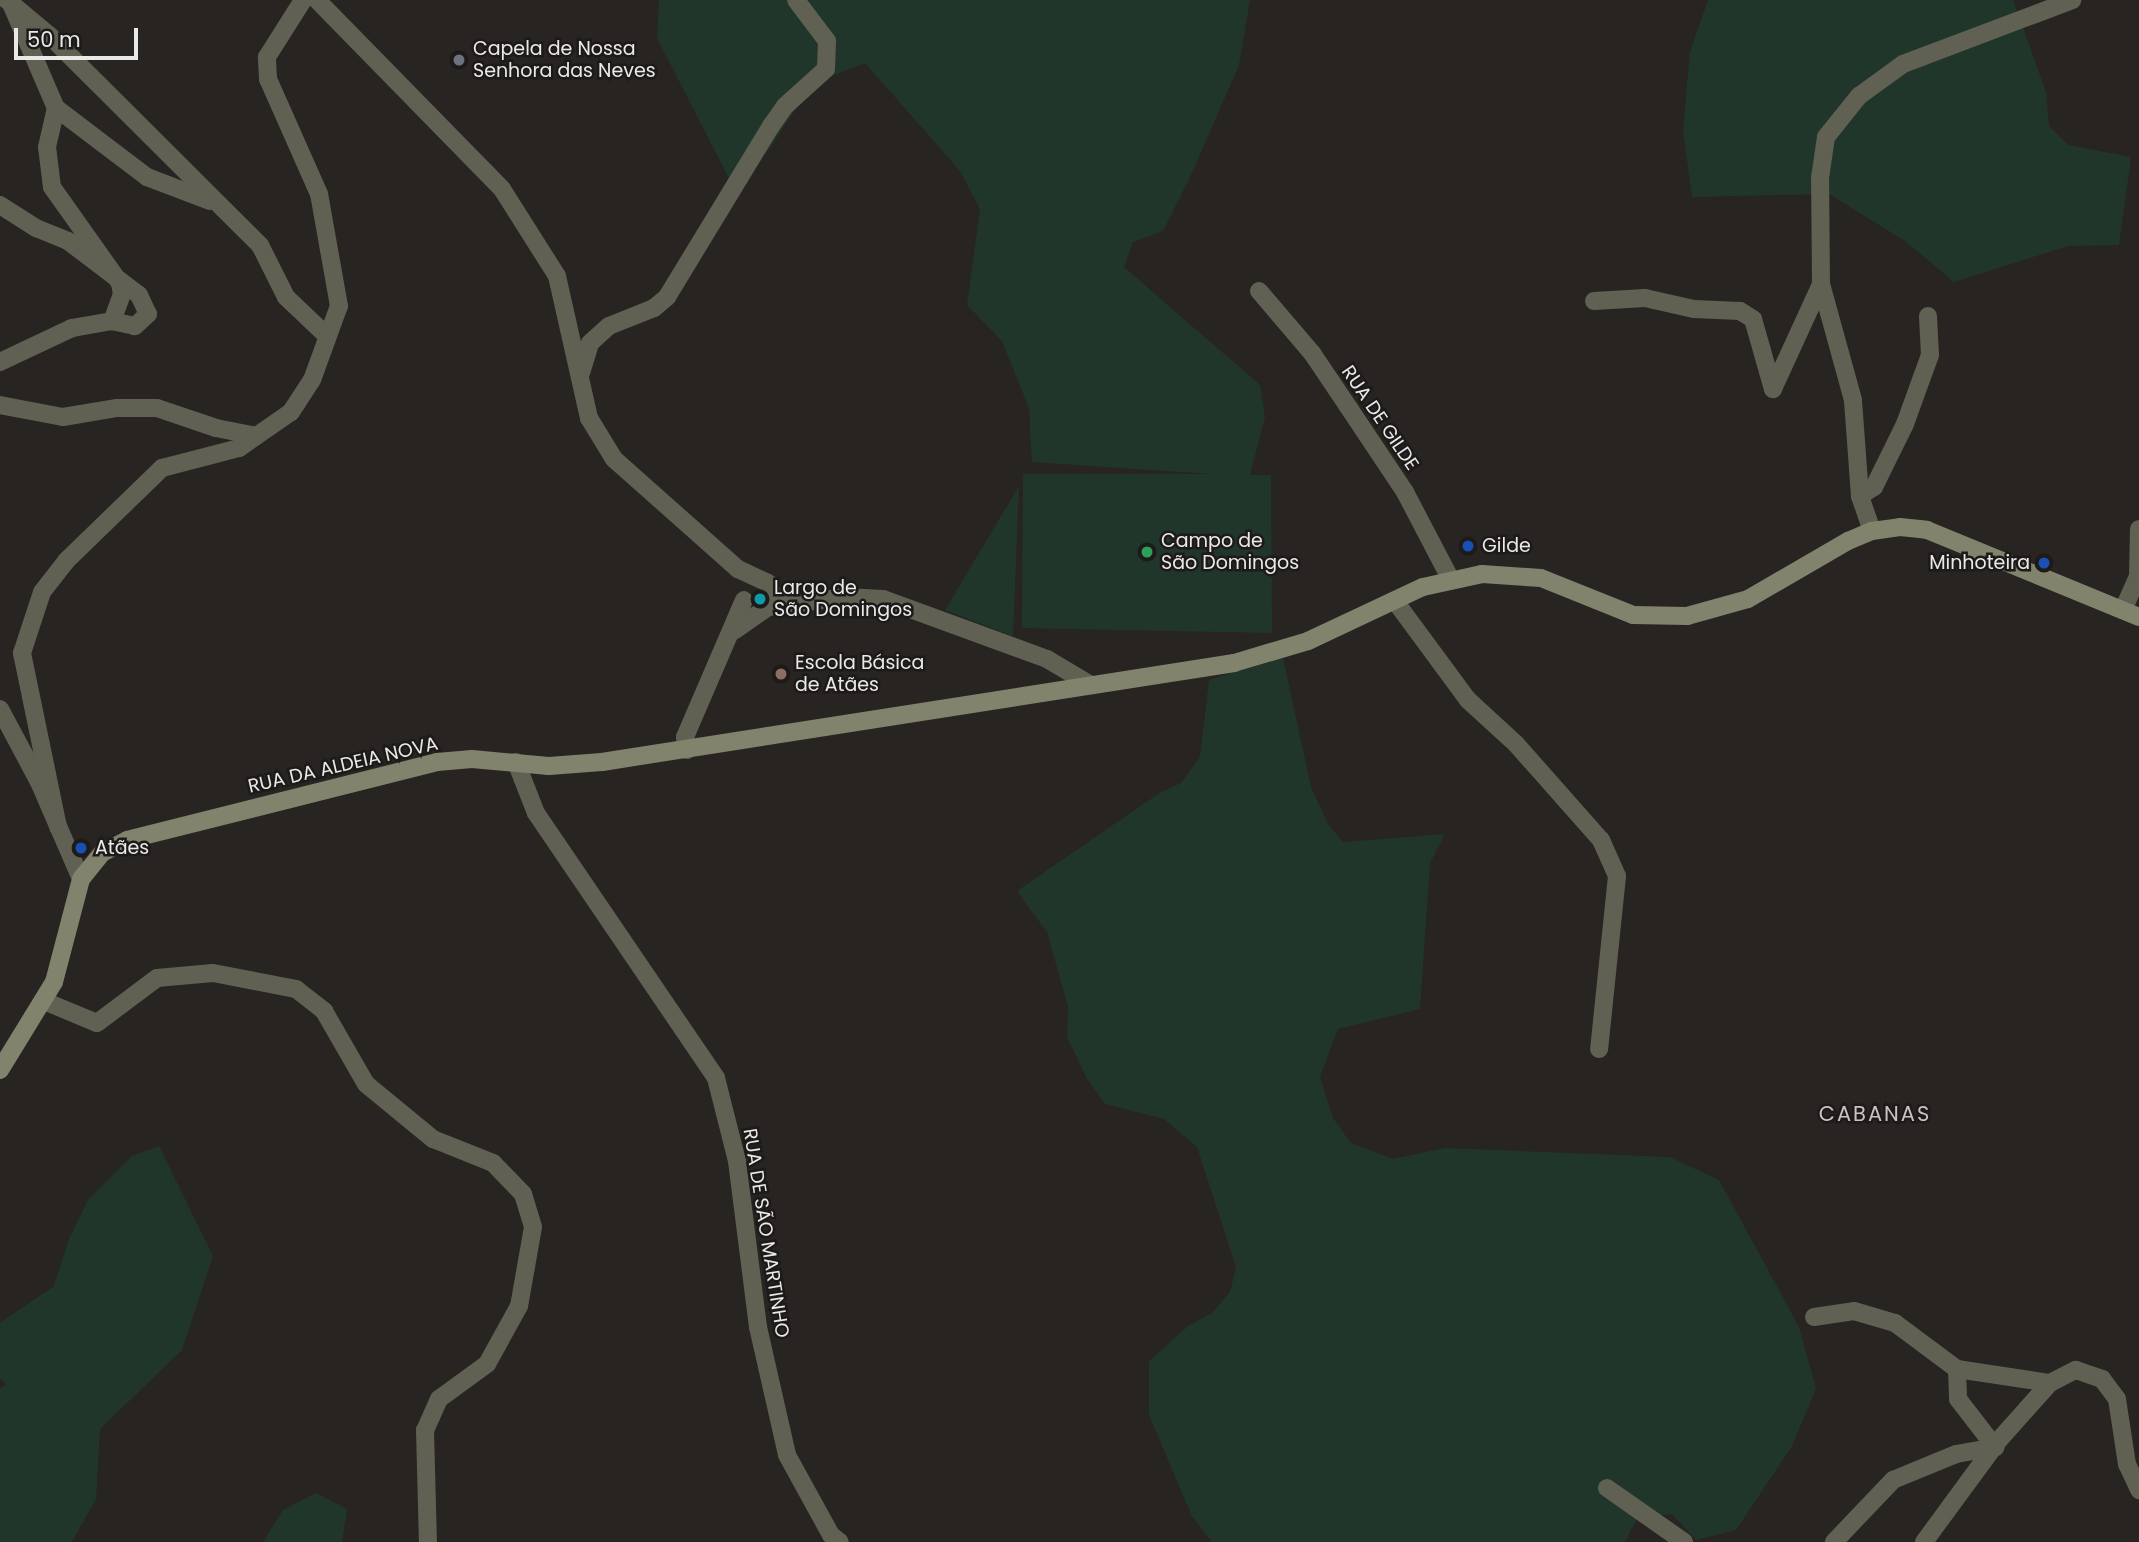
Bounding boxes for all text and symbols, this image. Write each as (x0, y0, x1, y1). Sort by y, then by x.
scale bar (18, 14, 142, 58)
text: 50 m (27, 25, 81, 54)
place label: Capela de Nossa Senhora das Neves (473, 38, 656, 82)
marker: Capela de Nossa Senhora das Neves (451, 52, 467, 68)
street label: RUA DE GILDE (1337, 361, 1423, 475)
place label: Campo de São Domingos (1161, 530, 1299, 574)
place label: Gilde (1482, 535, 1531, 557)
marker: Gilde (1460, 538, 1476, 554)
marker: Campo de São Domingos (1139, 544, 1155, 560)
place label: Minhoteira (1929, 552, 2030, 574)
marker: Minhoteira (2036, 555, 2052, 571)
place label: Largo de São Domingos (774, 577, 912, 621)
marker: Largo de São Domingos (752, 591, 768, 607)
place label: Escola Básica de Atães (795, 652, 924, 696)
marker: Escola Básica de Atães (773, 666, 789, 682)
street label: RUA DA ALDEIA NOVA (246, 732, 440, 798)
place label: Atães (95, 837, 149, 859)
marker: Atães (73, 840, 89, 856)
district label: CABANAS (1820, 1101, 1930, 1127)
street label: RUA DE SÃO MARTINHO (738, 1127, 794, 1339)

